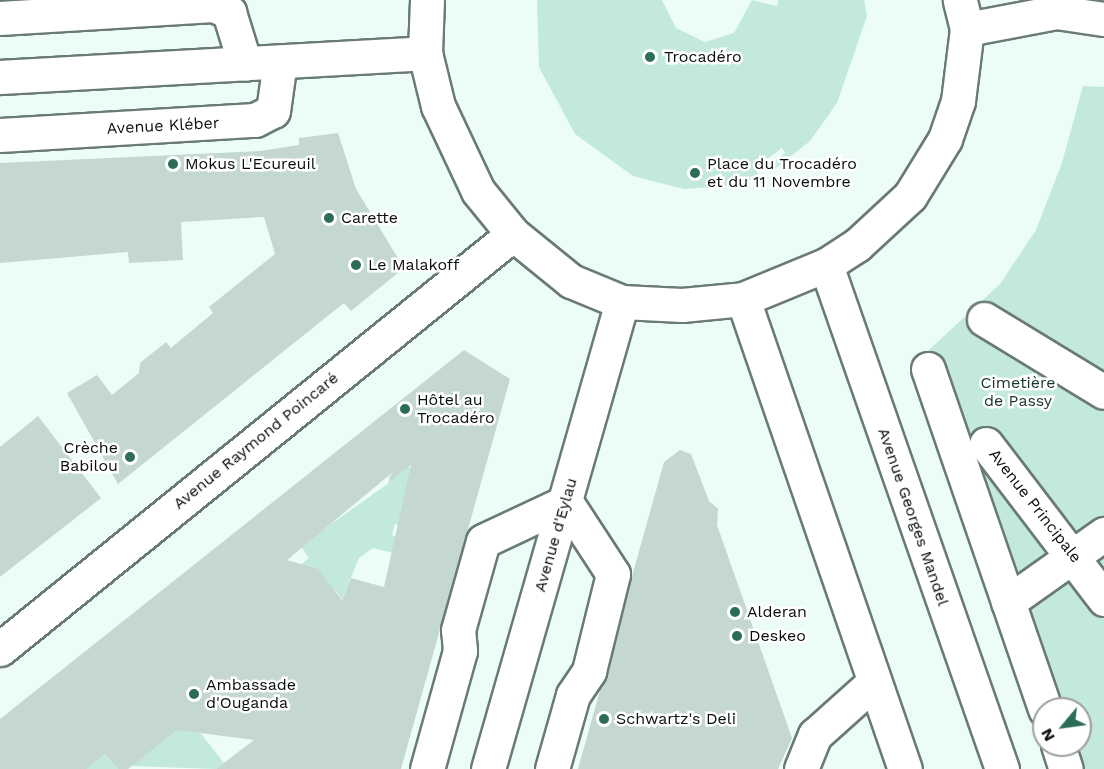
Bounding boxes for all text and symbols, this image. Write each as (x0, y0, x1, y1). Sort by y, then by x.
place label: Trocadéro (664, 47, 742, 67)
marker: Trocadéro (641, 48, 659, 66)
street label: Avenue Kléber (106, 113, 220, 139)
place label: Mokus L'Ecureuil (185, 154, 316, 174)
place label: Place du Trocadéro et du 11 Novembre (707, 154, 857, 192)
marker: Mokus L'Ecureuil (166, 157, 180, 171)
marker: Place du Trocadéro et du 11 Novembre (688, 166, 702, 180)
place label: Carette (341, 208, 398, 228)
marker: Carette (322, 211, 336, 225)
place label: Le Malakoff (368, 255, 459, 275)
marker: Le Malakoff (349, 258, 363, 272)
street label: Avenue Raymond Poincaré (170, 369, 342, 513)
park label: Cimetière de Passy (980, 373, 1056, 411)
place label: Hôtel au Trocadéro (417, 390, 495, 428)
marker: Hôtel au Trocadéro (398, 402, 412, 416)
street label: Avenue Georges Mandel (873, 426, 953, 608)
place label: Crèche Babilou (60, 438, 118, 476)
street label: Avenue Principale (985, 445, 1085, 567)
marker: Crèche Babilou (123, 450, 137, 464)
street label: Avenue d'Eylau (531, 476, 581, 594)
place label: Alderan (747, 602, 807, 622)
marker: Alderan (728, 605, 742, 619)
place label: Deskeo (749, 626, 806, 646)
marker: Deskeo (730, 629, 744, 643)
place label: Ambassade d'Ouganda (206, 675, 296, 713)
marker: Ambassade d'Ouganda (187, 687, 201, 701)
north arrow (1032, 697, 1092, 757)
place label: Schwartz's Deli (616, 709, 736, 729)
marker: Schwartz's Deli (597, 712, 611, 726)
text: N (1036, 725, 1059, 745)

